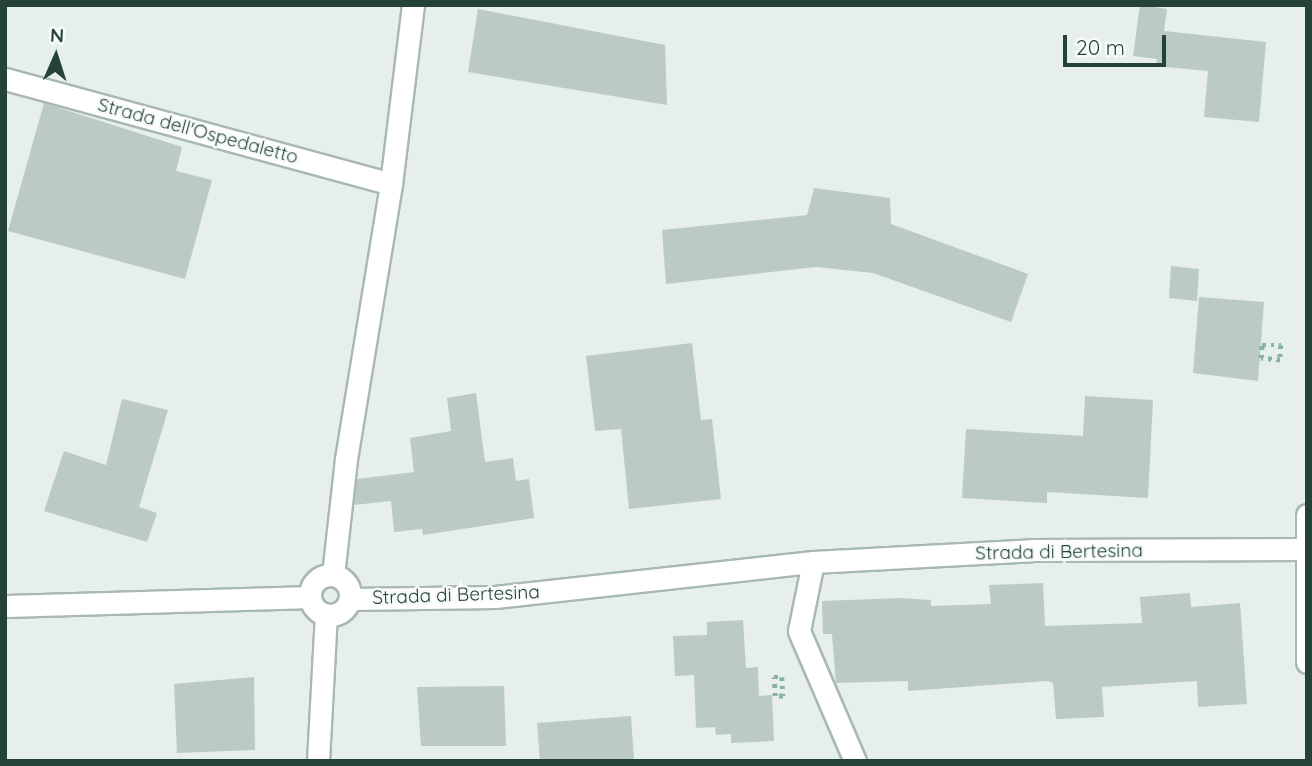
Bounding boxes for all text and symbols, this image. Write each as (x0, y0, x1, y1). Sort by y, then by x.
north arrow (21, 21, 91, 91)
scale bar (1067, 21, 1170, 65)
text: N (49, 23, 65, 47)
text: 20 m (1076, 34, 1125, 60)
street label: Strada dell'Ospedaletto (95, 93, 301, 169)
street label: Strada di Bertesina (975, 539, 1143, 565)
street label: Strada di Bertesina (372, 581, 540, 609)

